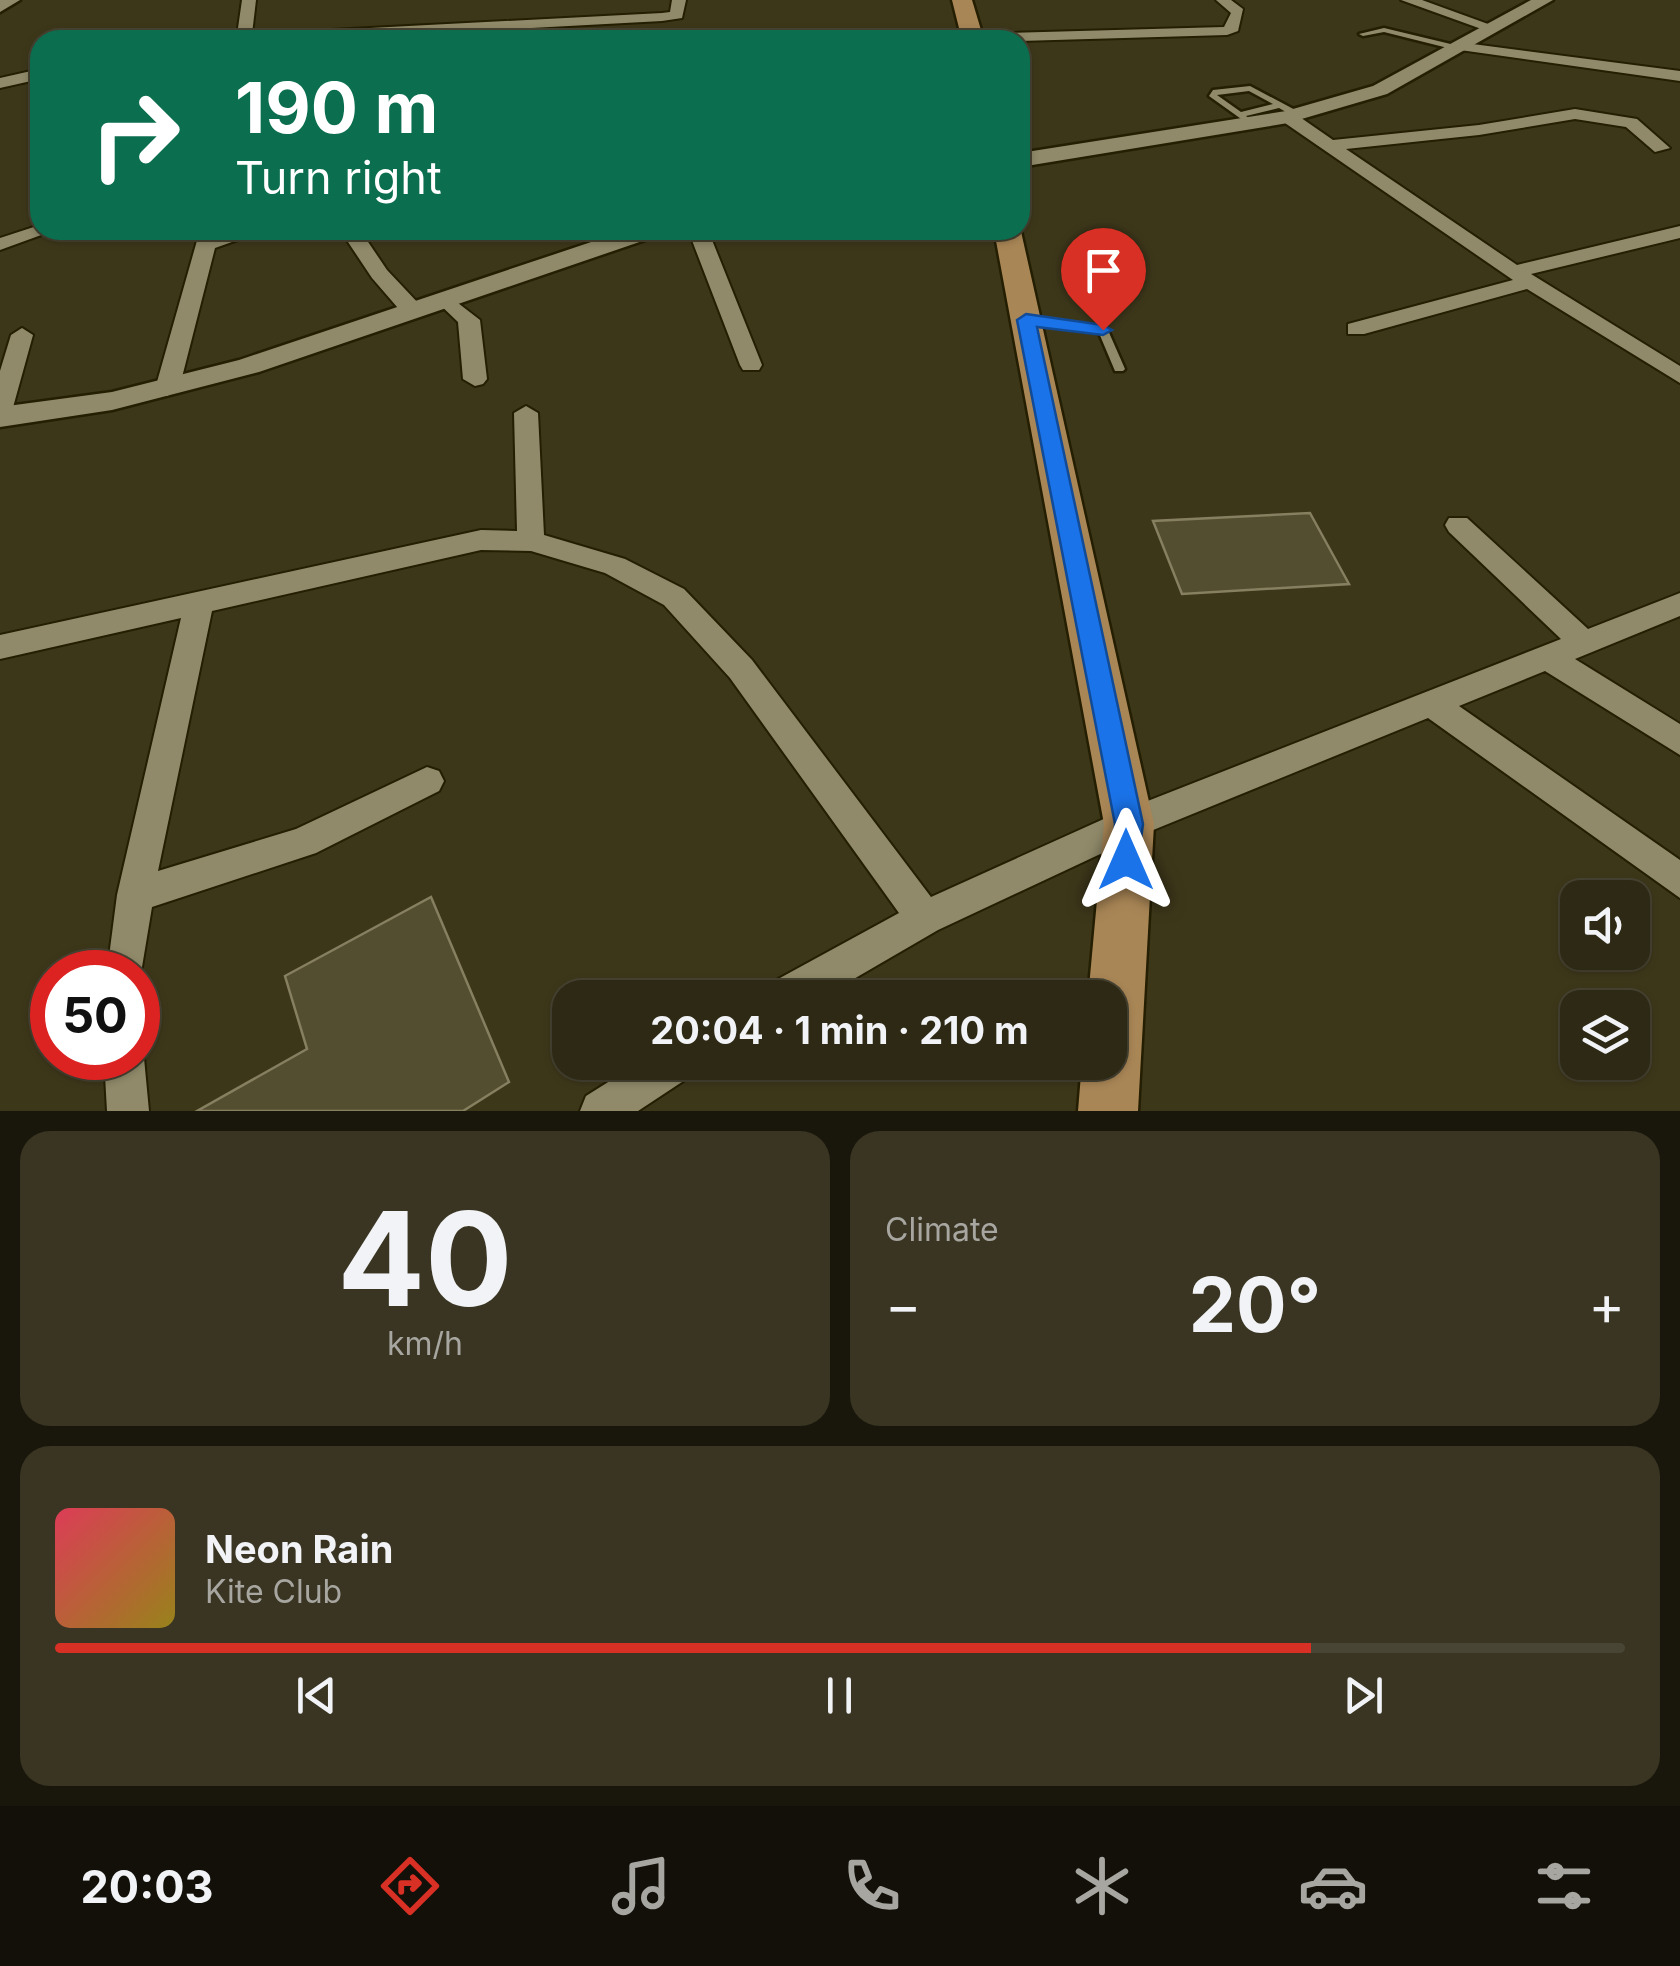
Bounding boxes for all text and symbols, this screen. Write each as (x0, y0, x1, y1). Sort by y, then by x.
text: 190 m (235, 65, 438, 150)
icon: right (70, 70, 200, 200)
text: Turn right (235, 150, 442, 205)
pin (1061, 228, 1146, 331)
icon: arrive (1076, 243, 1131, 298)
position arrow (1074, 808, 1178, 912)
map controls (1560, 880, 1650, 1080)
button: sound (1560, 880, 1650, 970)
speed limit sign: 50 (30, 950, 160, 1080)
button: layers (1560, 990, 1650, 1080)
text: 20:04 · 1 min · 210 m (650, 1007, 1029, 1053)
text: 40 (337, 1180, 513, 1337)
text: Climate (885, 1210, 999, 1249)
text: 20° (1189, 1259, 1321, 1350)
text: − (885, 1272, 921, 1338)
text: + (1589, 1272, 1625, 1338)
text: km/h (387, 1324, 463, 1363)
text: Neon Rain (205, 1526, 393, 1572)
text: Kite Club (205, 1572, 342, 1611)
icon: previous (289, 1668, 344, 1723)
icon: pause (812, 1668, 867, 1723)
icon: next (1336, 1668, 1391, 1723)
icon: directions (375, 1851, 445, 1921)
icon: music (606, 1851, 676, 1921)
icon: phone (837, 1851, 907, 1921)
icon: climate (1067, 1851, 1137, 1921)
icon: car (1298, 1851, 1368, 1921)
icon: filters (1529, 1851, 1599, 1921)
text: 20:03 (80, 1859, 214, 1914)

